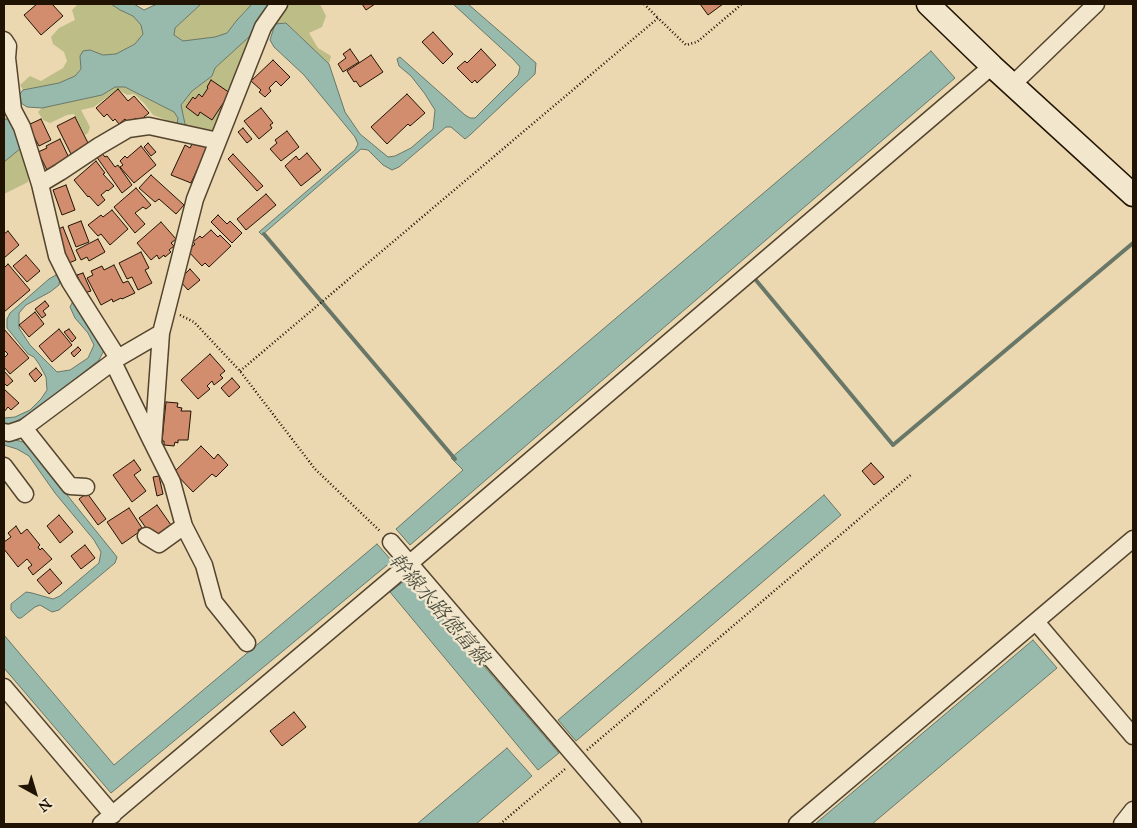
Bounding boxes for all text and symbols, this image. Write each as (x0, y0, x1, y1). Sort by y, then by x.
water label: 幹線水路徳富線 (383, 549, 493, 671)
north arrow (10, 768, 60, 818)
text: N (35, 795, 55, 815)

